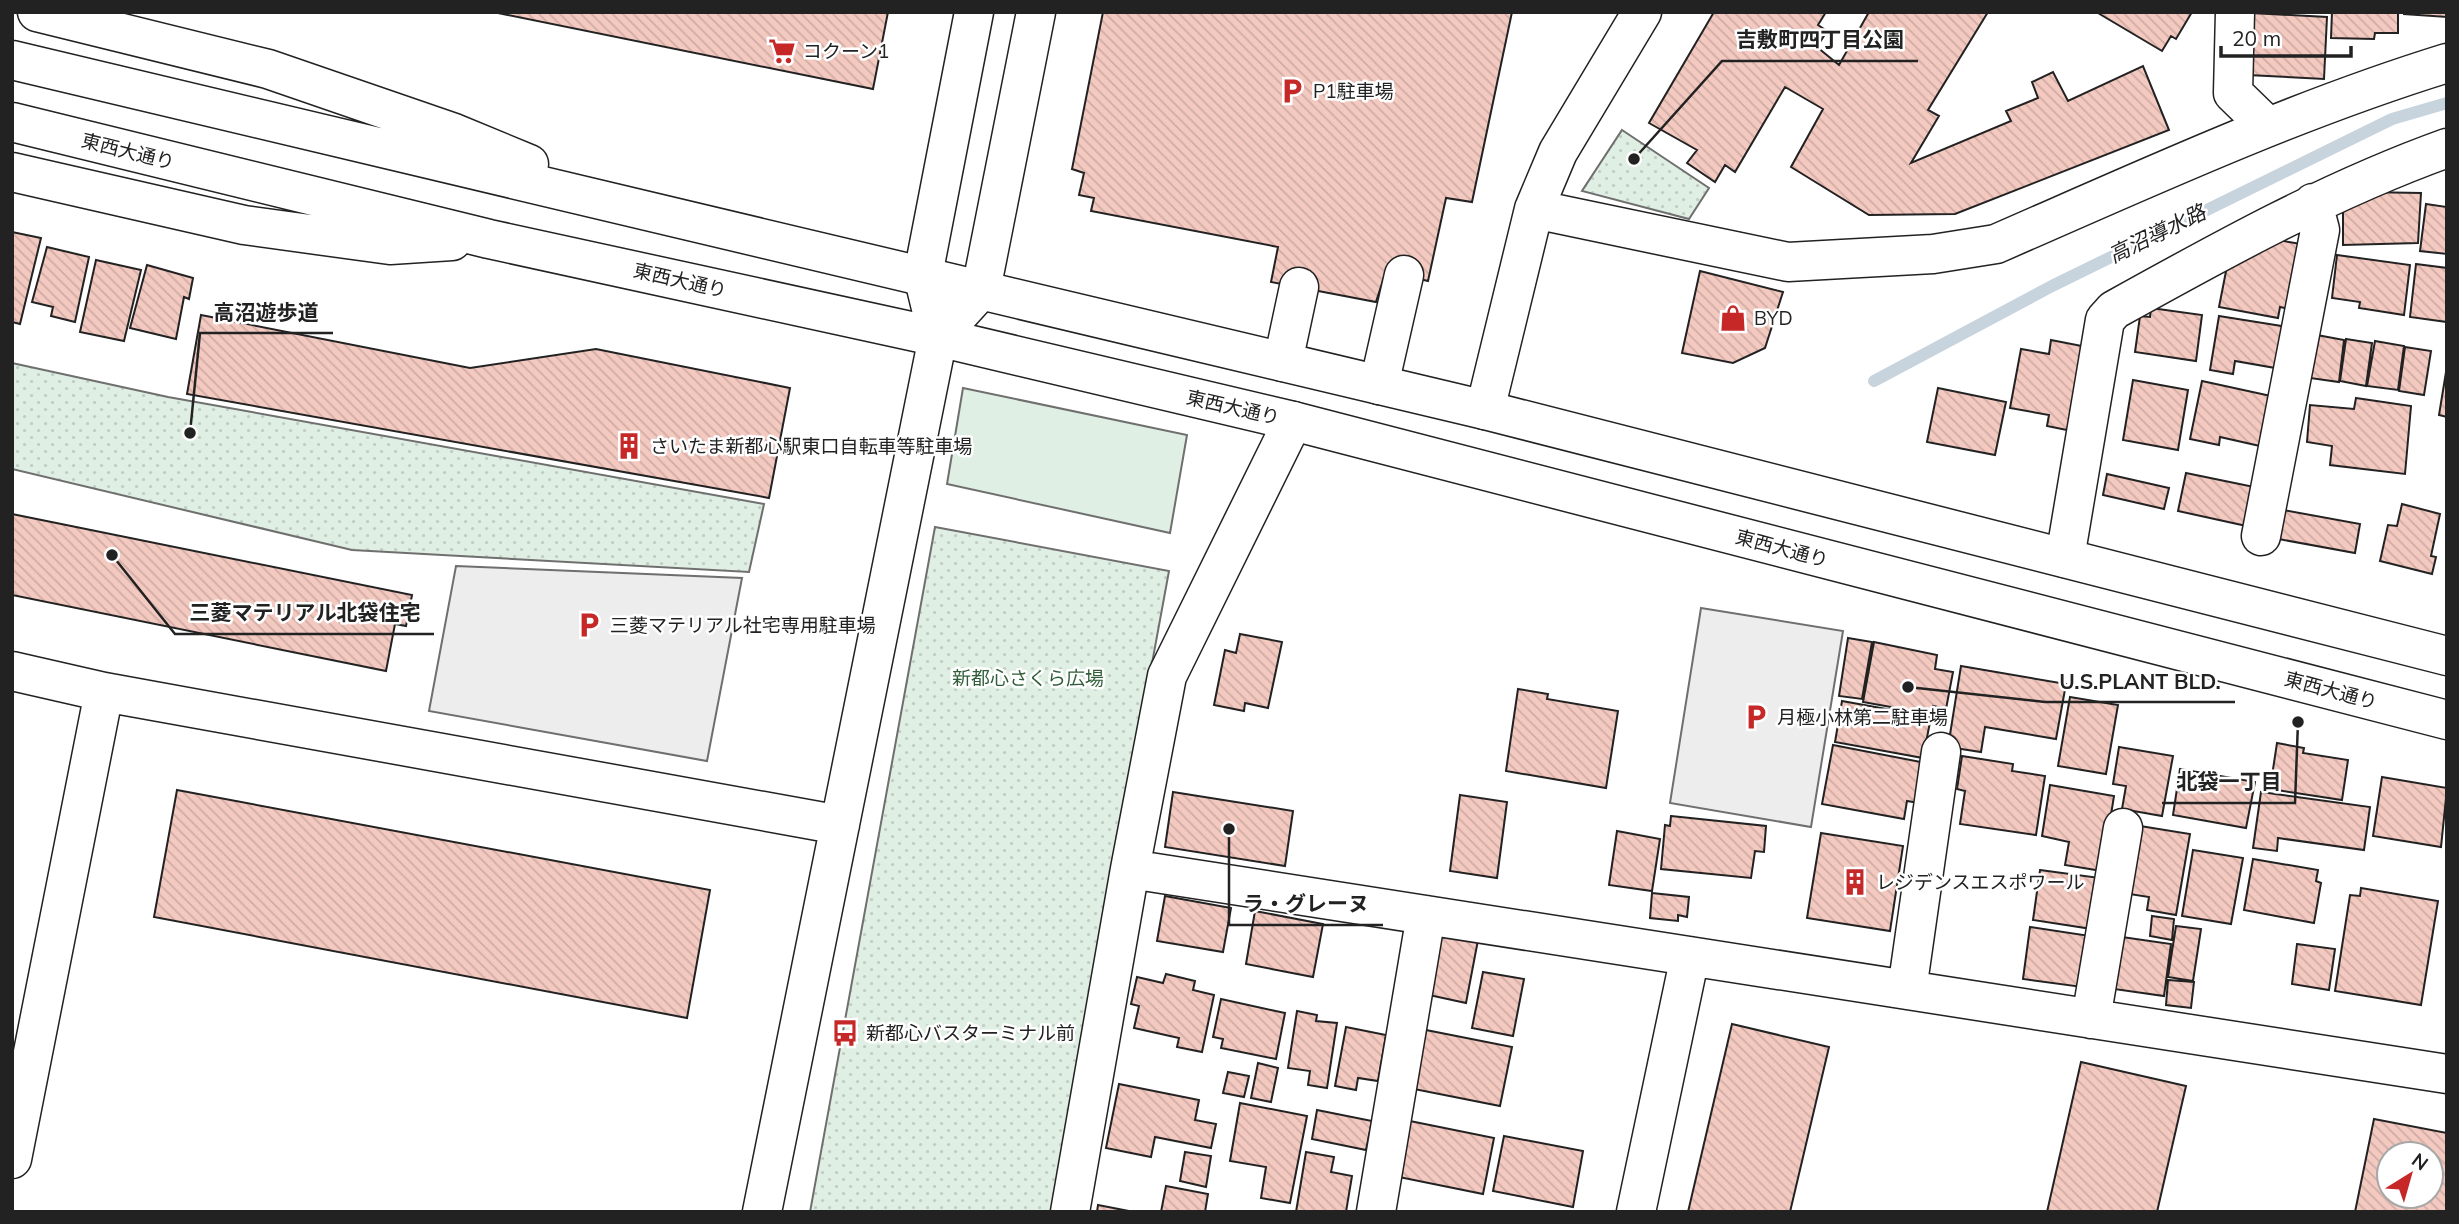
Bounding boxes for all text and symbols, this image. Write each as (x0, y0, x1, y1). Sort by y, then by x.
scale bar (2221, 14, 2350, 58)
callout: 吉敷町四丁目公園 (1722, 19, 1918, 61)
text: 20 m (2232, 25, 2281, 51)
text: 吉敷町四丁目公園 (1736, 26, 1904, 52)
supermarket icon: コクーン1 (767, 36, 797, 66)
place label: コクーン1 (803, 39, 889, 63)
parking icon: P1駐車場 (1277, 76, 1307, 106)
place label: P1駐車場 (1313, 79, 1394, 103)
street label: 東西大通り (79, 128, 177, 174)
water label: 高沼導水路 (2104, 198, 2211, 268)
street label: 東西大通り (631, 258, 729, 302)
callout: 高沼遊歩道 (200, 291, 333, 333)
text: 高沼遊歩道 (214, 299, 319, 325)
shop icon: BYD (1718, 303, 1748, 333)
place label: BYD (1754, 306, 1793, 330)
street label: 東西大通り (1184, 385, 1282, 429)
building icon: さいたま新都心駅東口自転車等駐車場 (614, 431, 644, 461)
place label: さいたま新都心駅東口自転車等駐車場 (650, 434, 972, 458)
street label: 東西大通り (1733, 524, 1831, 572)
callout: 三菱マテリアル北袋住宅 (175, 592, 434, 634)
text: 三菱マテリアル北袋住宅 (190, 599, 420, 625)
parking icon: 三菱マテリアル社宅専用駐車場 (574, 610, 604, 640)
place label: 三菱マテリアル社宅専用駐車場 (610, 613, 876, 637)
callout: U.S.PLANT BLD. (2045, 660, 2235, 702)
park label: 新都心さくら広場 (952, 666, 1104, 690)
street label: 東西大通り (2282, 666, 2380, 714)
text: U.S.PLANT BLD. (2059, 668, 2221, 694)
parking icon: 月極小林第二駐車場 (1741, 702, 1771, 732)
place label: 月極小林第二駐車場 (1777, 705, 1948, 729)
callout: 北袋一丁目 (2162, 761, 2295, 803)
text: 北袋一丁目 (2177, 768, 2282, 794)
building icon: レジデンスエスポワール (1840, 867, 1870, 897)
place label: レジデンスエスポワール (1876, 870, 2085, 894)
callout: ラ・グレーヌ (1229, 883, 1383, 925)
text: ラ・グレーヌ (1243, 890, 1369, 916)
bus stop icon: 新都心バスターミナル前 (830, 1018, 860, 1048)
place label: 新都心バスターミナル前 (866, 1021, 1075, 1045)
north arrow (2375, 1140, 2445, 1210)
text: N (2407, 1148, 2433, 1175)

